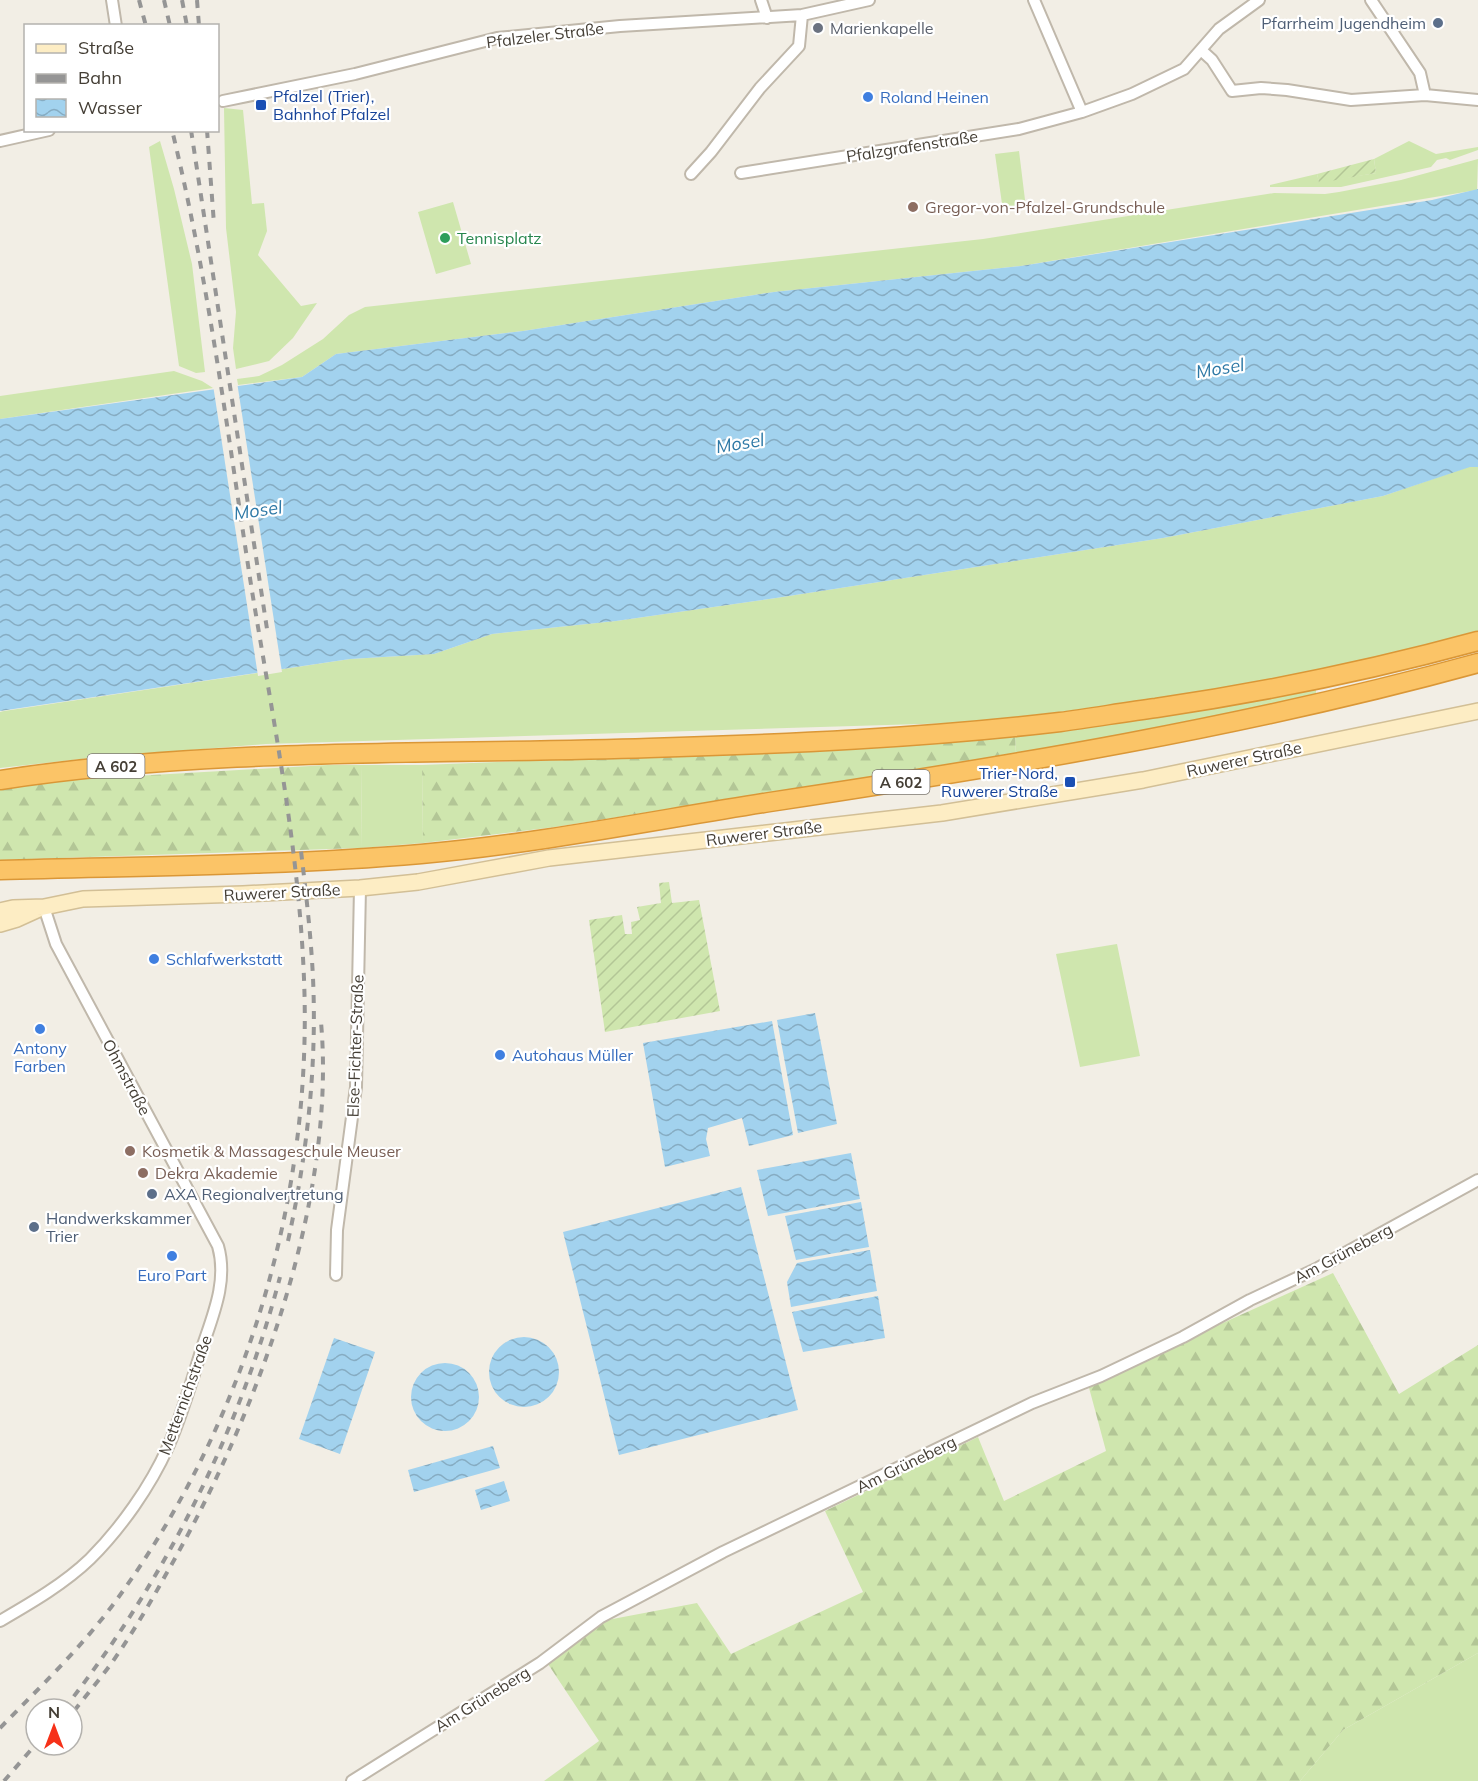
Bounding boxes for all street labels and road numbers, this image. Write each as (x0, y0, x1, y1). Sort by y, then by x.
street label: Pfalzeler Straße (485, 18, 605, 52)
street label: Pfalzgrafenstraße (845, 126, 979, 166)
street label: Ruwerer Straße (1185, 737, 1303, 781)
road number: A 602 (88, 754, 144, 778)
road number: A 602 (872, 770, 930, 794)
street label: Ruwerer Straße (705, 816, 823, 850)
street label: Ruwerer Straße (223, 879, 341, 905)
street label: Else-Fichter-Straße (343, 974, 367, 1118)
street label: Ohmstraße (99, 1035, 155, 1119)
street label: Am Grüneberg (1290, 1219, 1396, 1287)
street label: Metternichstraße (154, 1332, 216, 1458)
street label: Am Grüneberg (853, 1431, 959, 1497)
street label: Am Grüneberg (431, 1662, 533, 1736)

